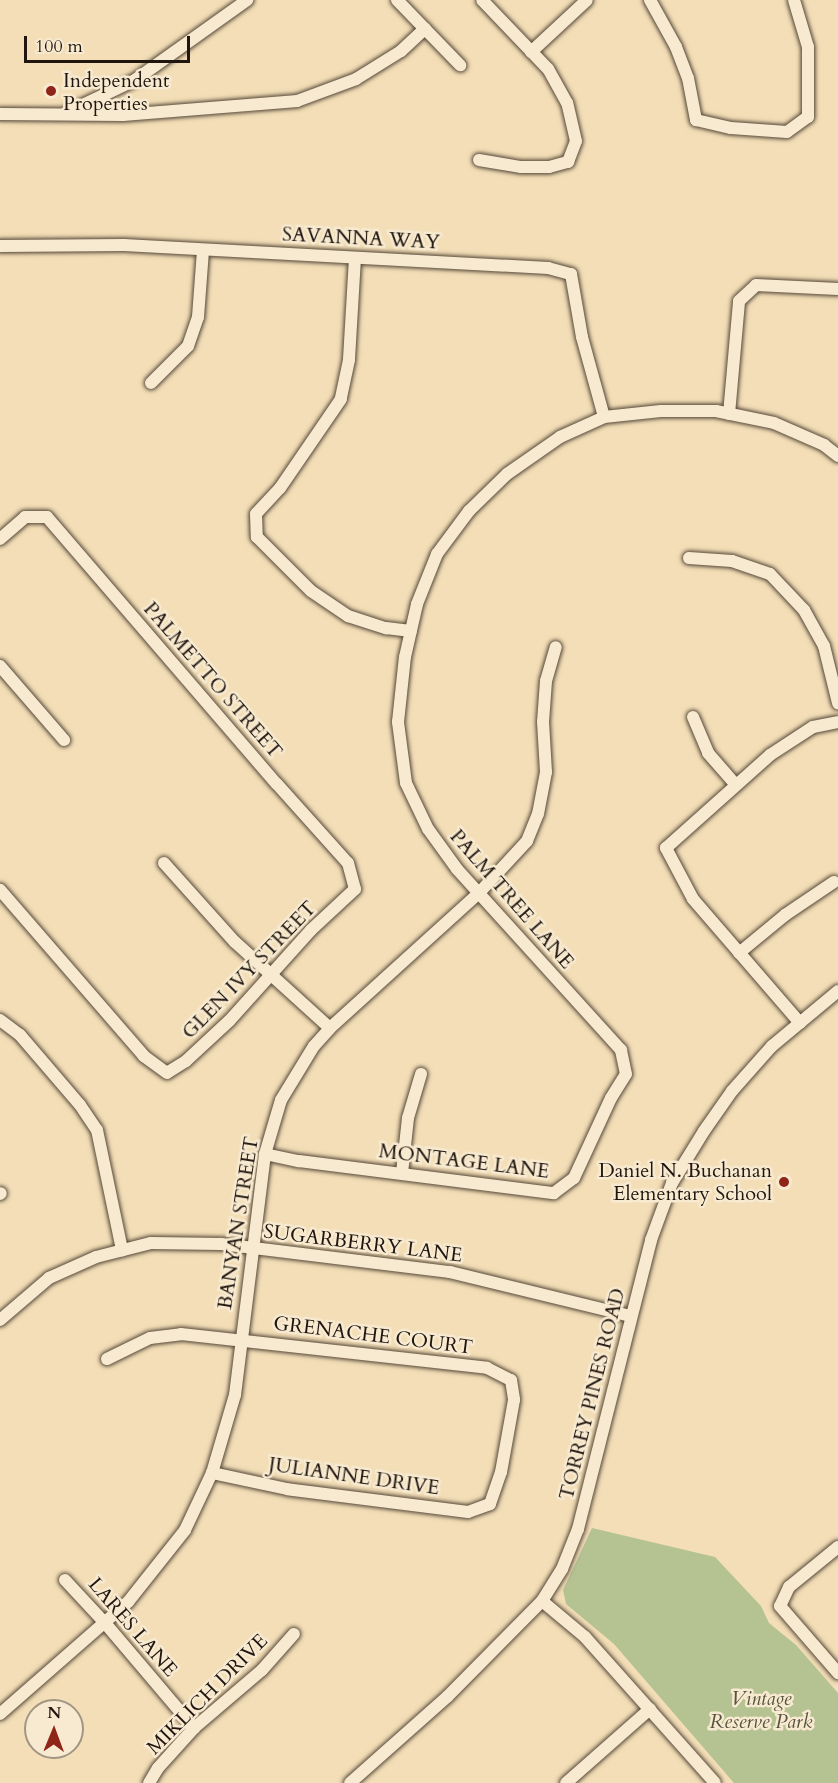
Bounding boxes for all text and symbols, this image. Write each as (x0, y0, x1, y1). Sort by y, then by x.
scale bar (27, 24, 194, 62)
text: 100 m (35, 34, 83, 59)
place label: Independent Properties (63, 68, 169, 115)
marker: Independent Properties (44, 84, 58, 98)
street label: SAVANNA WAY (281, 222, 441, 254)
street label: PALMETTO STREET (139, 597, 287, 763)
street label: PALM TREE LANE (445, 824, 579, 974)
street label: GLEN IVY STREET (177, 896, 321, 1044)
street label: BANYAN STREET (213, 1135, 263, 1311)
street label: MONTAGE LANE (377, 1139, 551, 1183)
place label: Daniel N. Buchanan Elementary School (598, 1158, 772, 1205)
marker: Daniel N. Buchanan Elementary School (777, 1175, 791, 1189)
street label: SUGARBERRY LANE (262, 1219, 464, 1267)
street label: TORREY PINES ROAD (554, 1286, 630, 1502)
street label: GRENACHE COURT (272, 1311, 474, 1359)
street label: JULIANNE DRIVE (267, 1452, 441, 1500)
street label: LARES LANE (83, 1572, 183, 1682)
street label: MIKLICH DRIVE (142, 1629, 272, 1759)
park label: Vintage Reserve Park (710, 1686, 812, 1733)
north arrow (24, 1699, 84, 1759)
text: N (47, 1702, 61, 1724)

